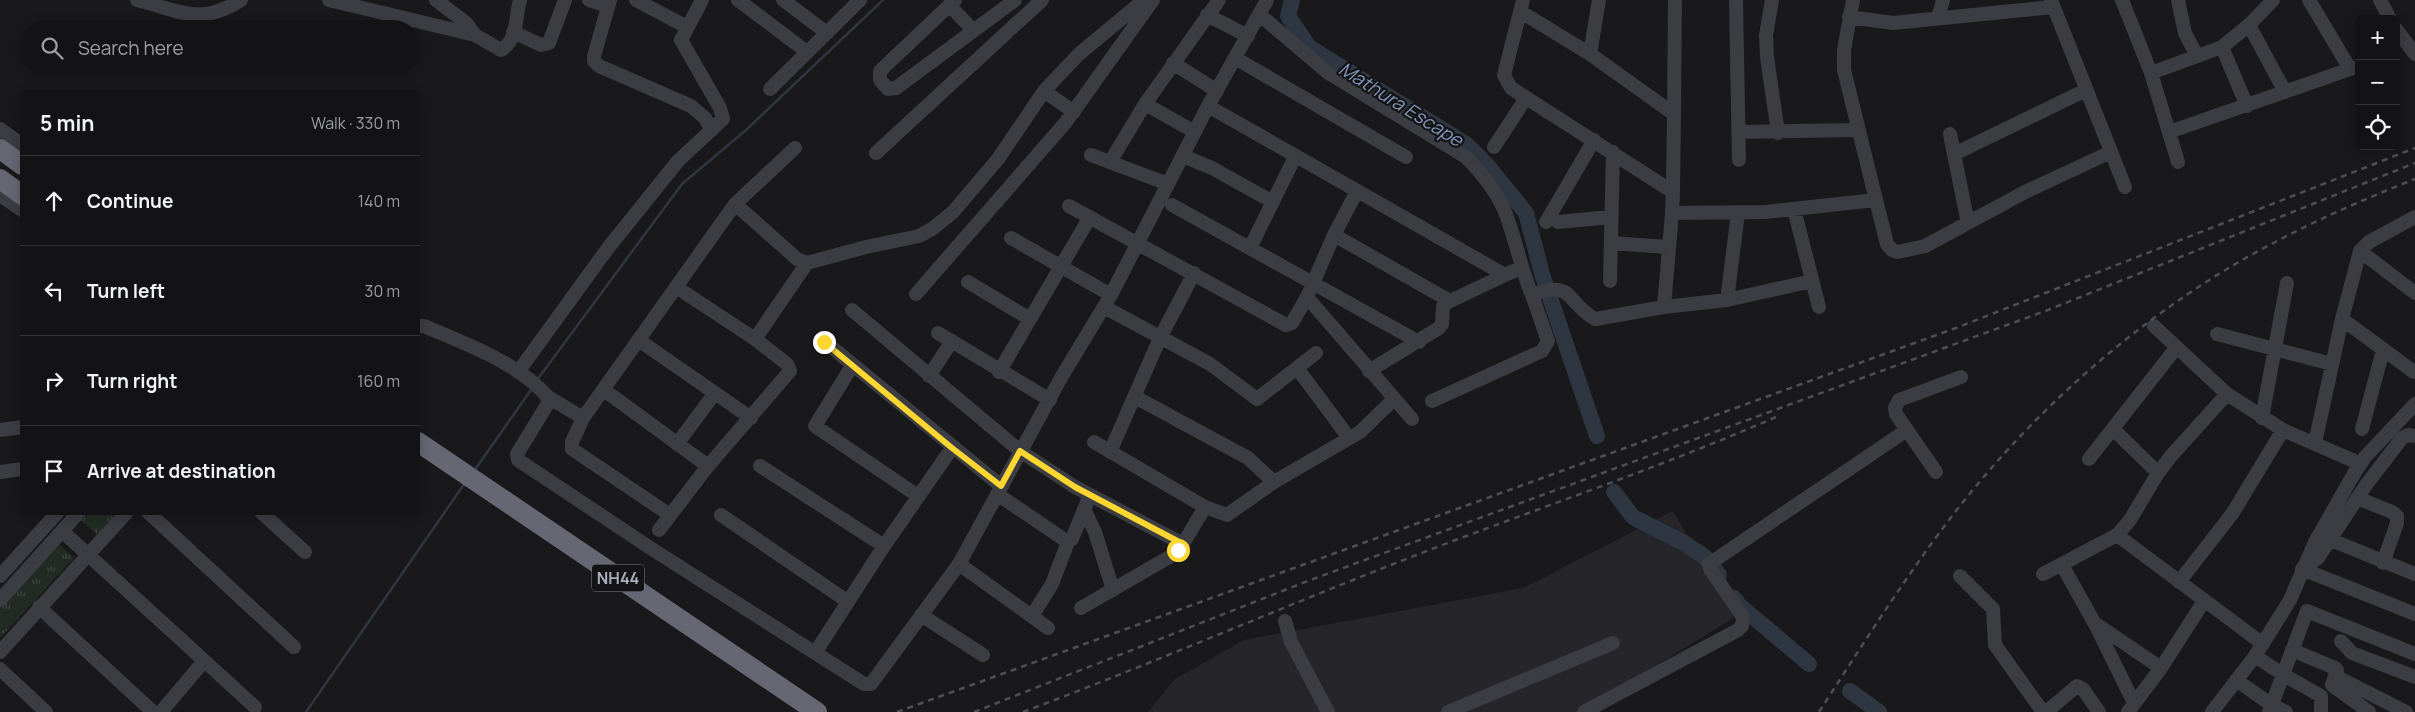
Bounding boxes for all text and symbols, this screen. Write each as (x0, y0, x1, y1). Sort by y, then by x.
map controls (2355, 15, 2400, 150)
button: + (2355, 15, 2400, 60)
search box (20, 20, 420, 75)
icon: search (38, 34, 66, 62)
text: Search here (78, 35, 184, 61)
water label: Mathura Escape (1334, 55, 1470, 154)
button: − (2355, 60, 2400, 105)
button: locate (2355, 105, 2400, 150)
text: 5 min (40, 109, 94, 137)
text: Walk · 330 m (311, 112, 400, 134)
icon: ahead (40, 187, 68, 215)
text: Continue (87, 188, 173, 214)
text: 140 m (358, 190, 400, 212)
icon: left (40, 277, 68, 305)
text: Turn left (87, 278, 165, 304)
text: 30 m (365, 280, 400, 302)
route end (813, 331, 836, 354)
icon: right (40, 367, 68, 395)
text: Turn right (87, 368, 177, 394)
text: 160 m (357, 370, 400, 392)
icon: arrive (40, 457, 68, 485)
text: Arrive at destination (87, 458, 276, 484)
route start (1167, 539, 1190, 562)
road number: NH44 (592, 564, 644, 592)

